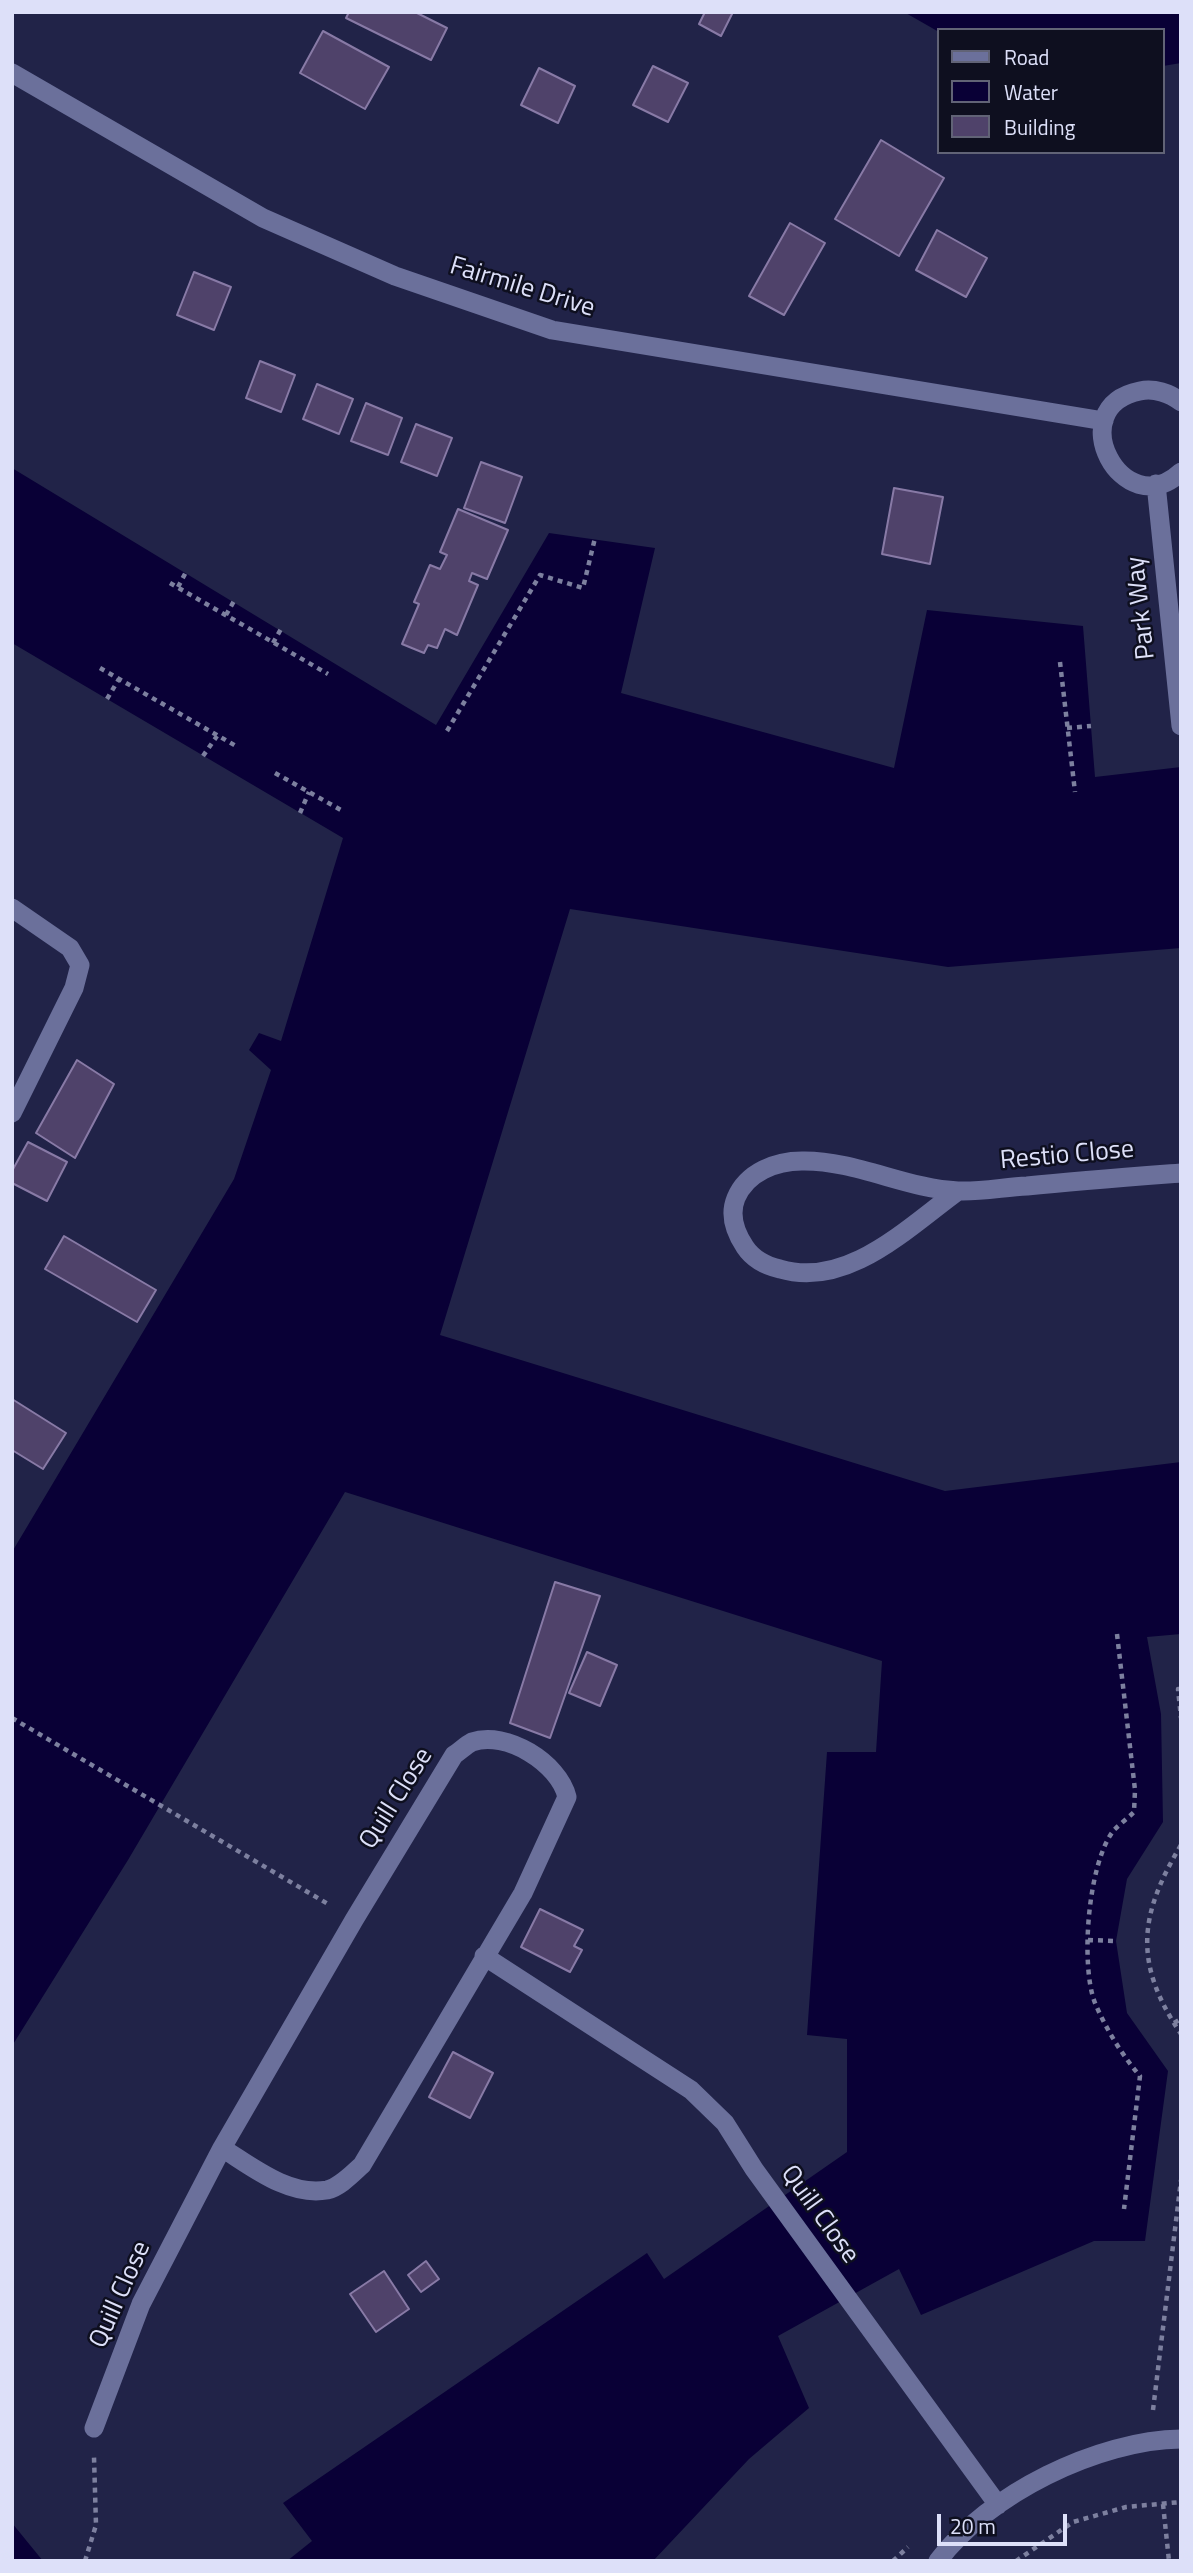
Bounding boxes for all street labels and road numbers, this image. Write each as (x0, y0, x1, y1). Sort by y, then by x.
street label: Fairmile Drive (446, 251, 598, 325)
street label: Park Way (1121, 555, 1163, 661)
street label: Restio Close (999, 1135, 1135, 1177)
street label: Quill Close (354, 1743, 440, 1855)
street label: Quill Close (773, 2160, 865, 2270)
street label: Quill Close (84, 2237, 158, 2353)

